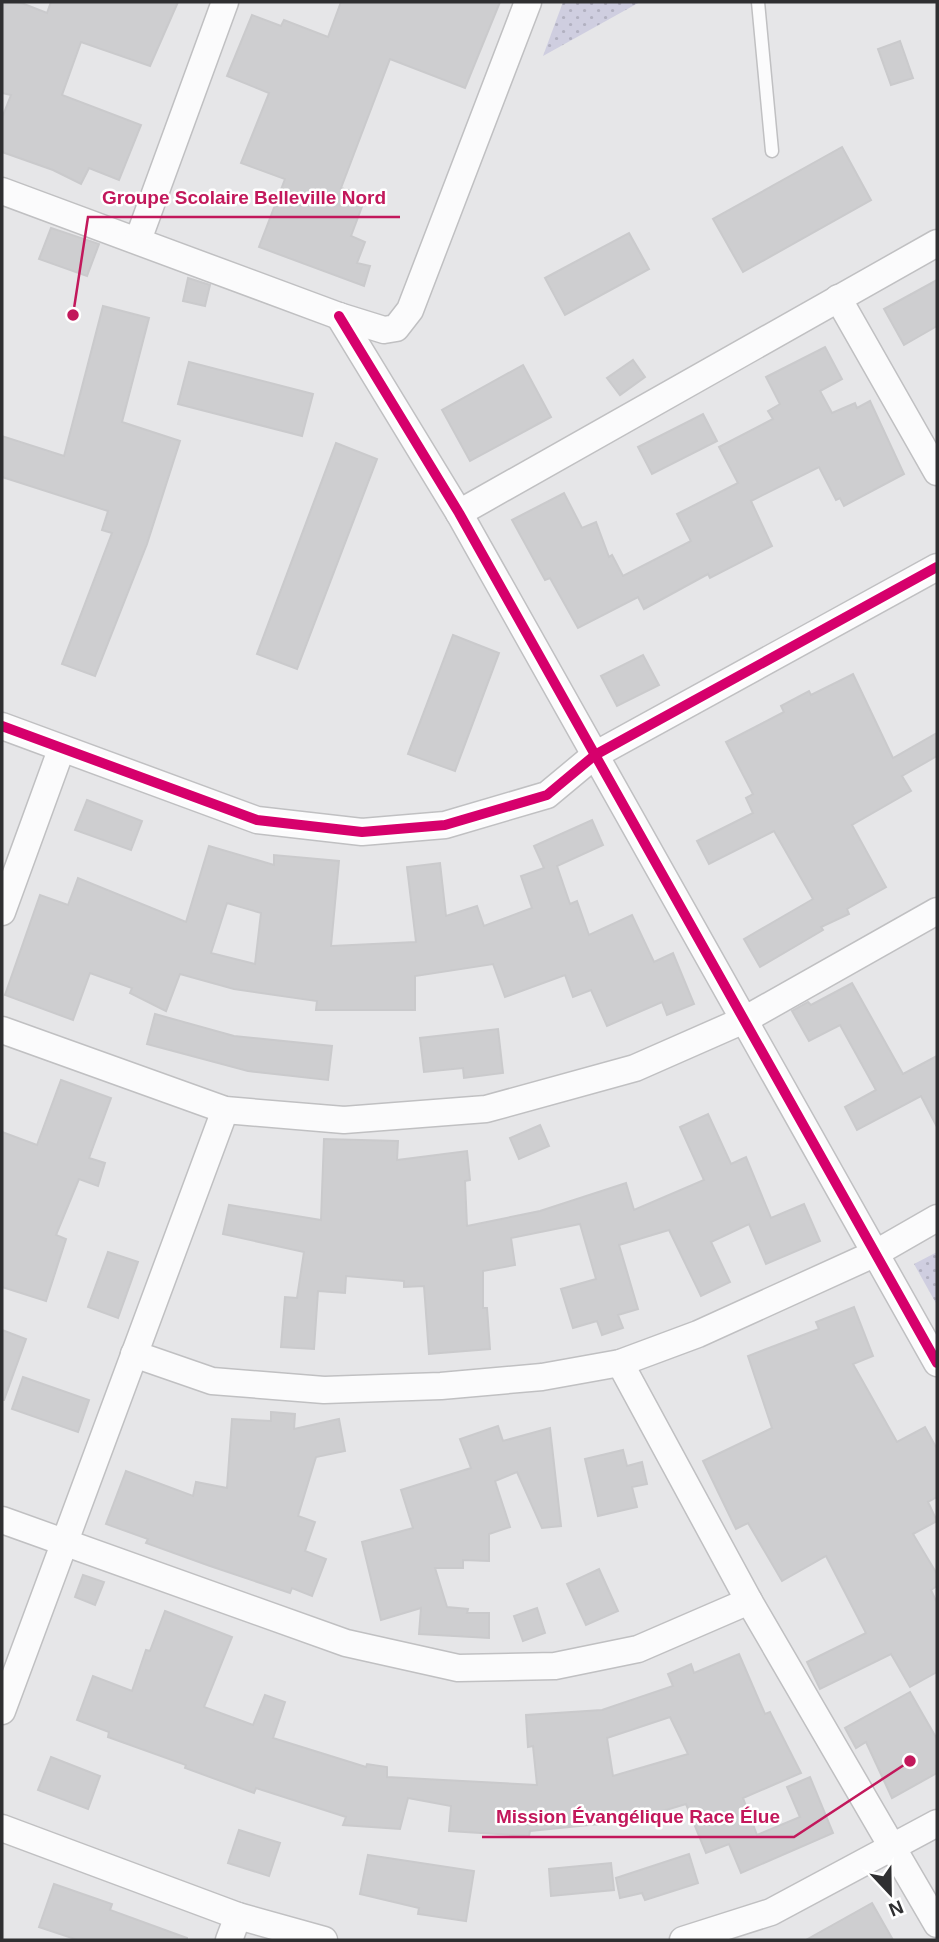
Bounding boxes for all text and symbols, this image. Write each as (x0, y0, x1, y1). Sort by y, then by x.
callout: Groupe Scolaire Belleville Nord (88, 177, 400, 217)
text: Groupe Scolaire Belleville Nord (102, 187, 386, 208)
callout: Mission Évangélique Race Élue (482, 1797, 794, 1837)
text: Mission Évangélique Race Élue (496, 1806, 780, 1827)
north arrow (855, 1858, 925, 1928)
text: N (886, 1896, 906, 1921)

